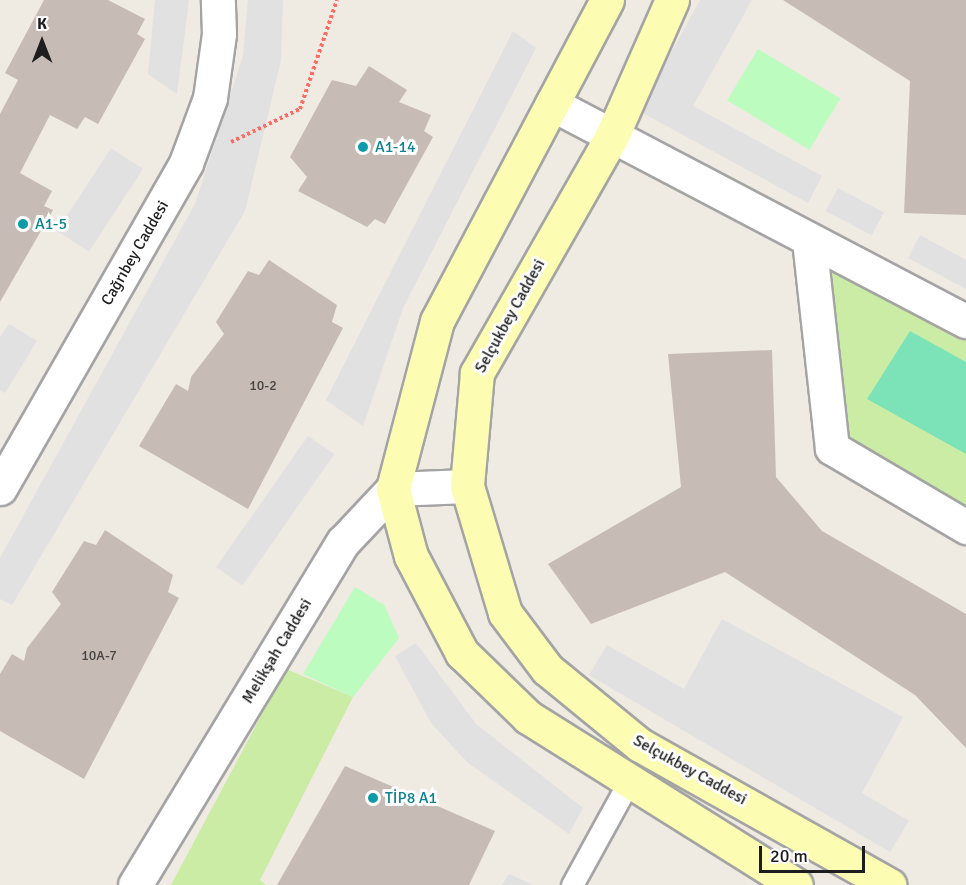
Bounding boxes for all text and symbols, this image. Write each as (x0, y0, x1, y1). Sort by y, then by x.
north arrow (12, 12, 72, 72)
text: K (37, 14, 47, 34)
place label: A1-14 (375, 137, 416, 157)
marker: A1-14 (356, 140, 370, 154)
street label: Cağrıbey Caddesi (97, 197, 173, 309)
place label: A1-5 (35, 214, 67, 234)
marker: A1-5 (16, 217, 30, 231)
street label: Selçukbey Caddesi (471, 256, 549, 376)
house number: 10-2 (249, 378, 277, 394)
street label: Melikşah Caddesi (238, 595, 316, 707)
house number: 10A-7 (81, 648, 117, 664)
street label: Selçukbey Caddesi (630, 731, 750, 809)
place label: TİP8 A1 (385, 788, 437, 808)
marker: TİP8 A1 (366, 791, 380, 805)
scale bar (762, 834, 868, 872)
text: 20 m (770, 845, 808, 867)

